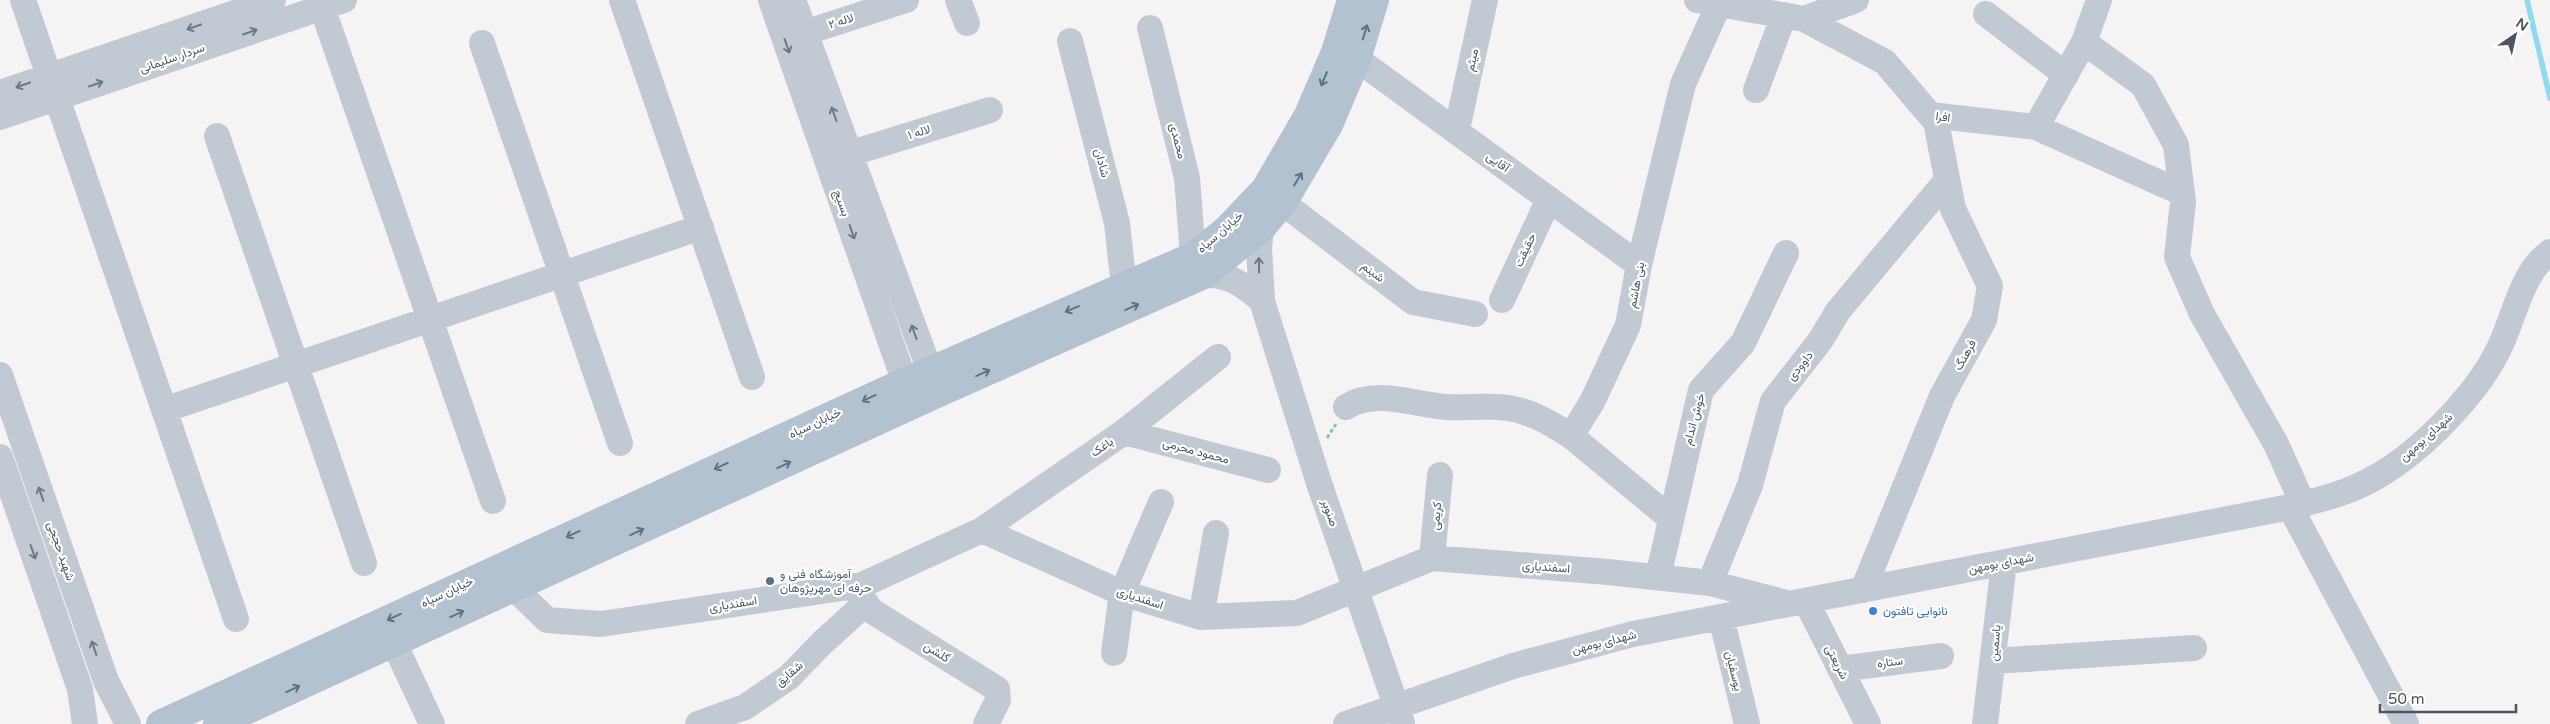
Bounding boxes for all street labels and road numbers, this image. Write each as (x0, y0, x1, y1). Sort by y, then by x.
street label: لاله ۲ (827, 10, 855, 32)
street label: سردار سلیمانی (138, 40, 207, 77)
street label: میثم (1463, 47, 1482, 73)
street label: افرا (1935, 109, 1951, 126)
street label: لاله ۱ (906, 122, 932, 142)
street label: محمدی (1166, 122, 1189, 161)
street label: شادان (1091, 147, 1113, 179)
street label: آقایی (1483, 149, 1513, 177)
street label: بسیج (829, 188, 853, 219)
street label: خیابان سپاه (1194, 208, 1246, 256)
street label: حقیقت (1511, 231, 1539, 269)
street label: شبنم (1358, 259, 1387, 286)
street label: بنی هاشم (1625, 261, 1648, 310)
street label: فرهنگ (1951, 337, 1980, 373)
street label: داوودی (1784, 348, 1817, 384)
street label: خوش اندام (1680, 392, 1709, 447)
street label: خیابان سپاه (787, 405, 844, 442)
street label: شهدای بومهن (2397, 410, 2456, 465)
street label: باغک (1088, 434, 1116, 460)
street label: محمود محرمی (1161, 435, 1231, 468)
street label: صنوبر (1318, 497, 1341, 529)
street label: کریمی (1428, 501, 1445, 531)
street label: شهید حججی (43, 520, 78, 583)
street label: شهدای بومهن (1967, 550, 2035, 577)
street label: اسفندیاری (1521, 558, 1570, 577)
street label: خیابان سپاه (419, 574, 476, 611)
street label: اسفندیاری (1115, 584, 1165, 613)
street label: اسفندیاری (708, 593, 758, 616)
street label: یاسمین (1986, 624, 2005, 662)
street label: شهدای بومهن (1570, 627, 1638, 658)
street label: گلشن (921, 639, 953, 666)
street label: شریعتی (1822, 642, 1852, 682)
street label: یوسفیان (1721, 650, 1746, 693)
street label: ستاره (1876, 653, 1904, 672)
street label: شقایق (772, 658, 806, 690)

